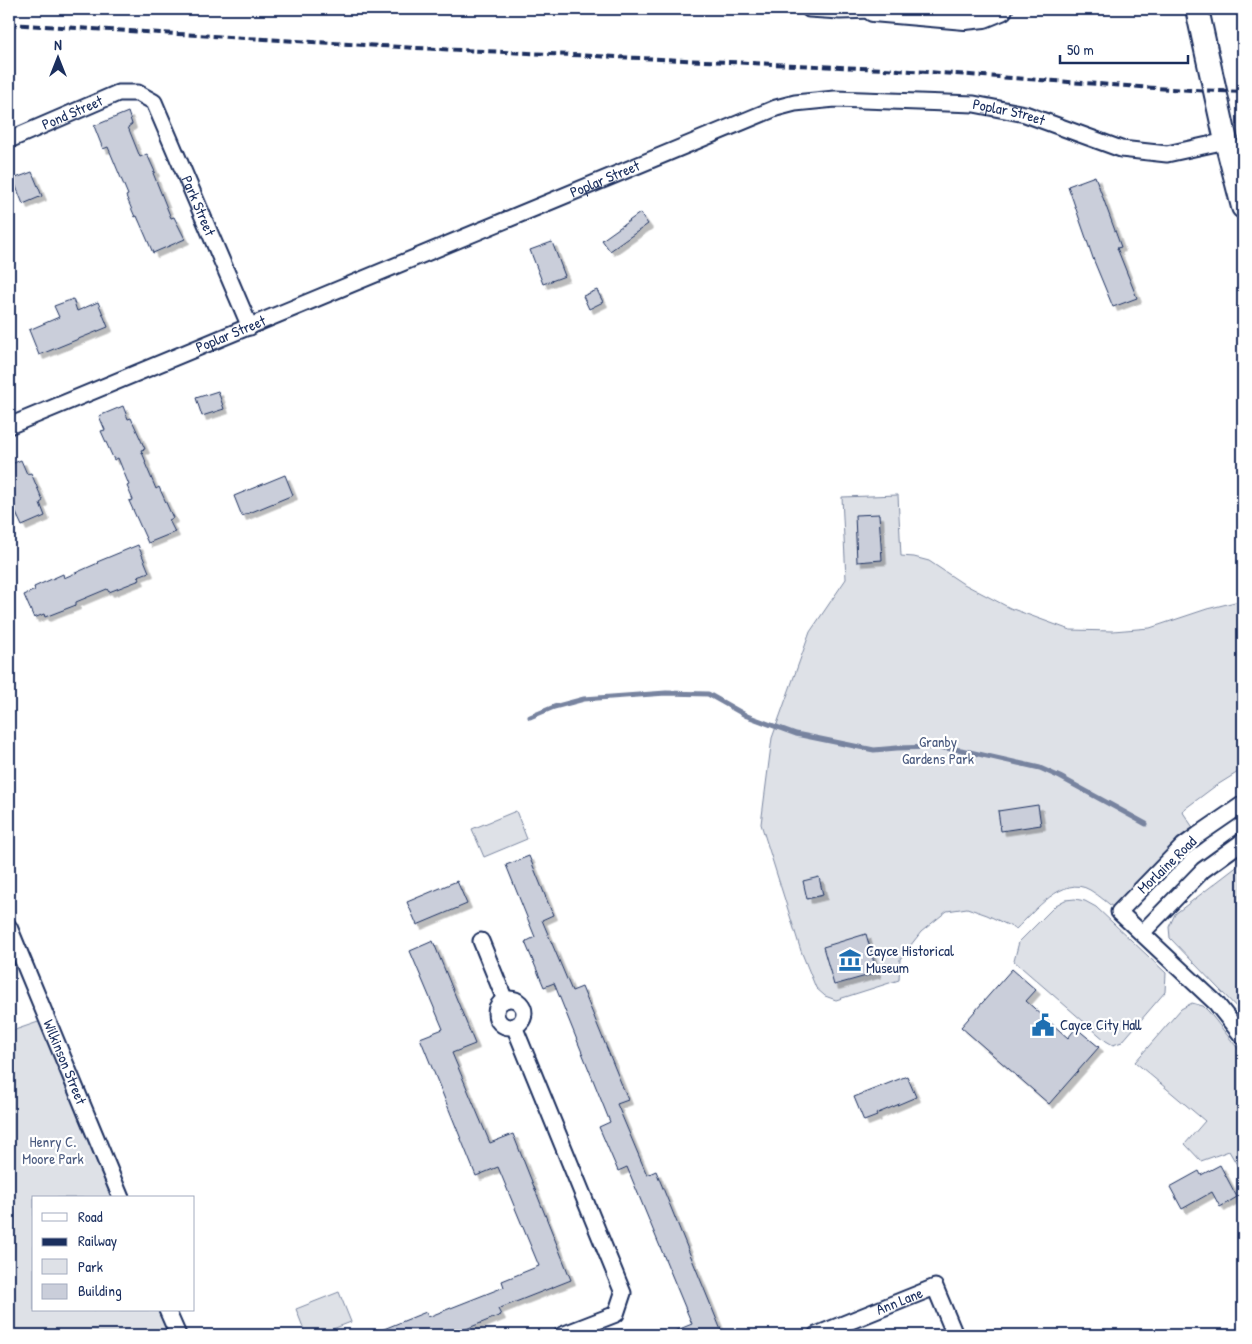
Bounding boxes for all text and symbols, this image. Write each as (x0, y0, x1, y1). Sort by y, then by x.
north arrow (32, 32, 82, 82)
scale bar (1060, 32, 1187, 64)
text: N (54, 35, 62, 54)
text: 50 m (1067, 39, 1094, 60)
street label: Pond Street (38, 90, 107, 135)
street label: Poplar Street (971, 93, 1049, 131)
street label: Poplar Street (567, 154, 644, 202)
street label: Park Street (177, 172, 221, 240)
street label: Poplar Street (192, 309, 269, 357)
park label: Granby Gardens Park (902, 731, 974, 769)
street label: Morlaine Road (1132, 831, 1201, 898)
place label: Cayce Historical Museum (866, 940, 954, 978)
museum icon: Cayce Historical Museum (837, 947, 863, 973)
public building icon: Cayce City Hall (1030, 1012, 1056, 1038)
place label: Cayce City Hall (1060, 1014, 1142, 1035)
street label: Wilkinson Street (38, 1016, 92, 1108)
park label: Henry C. Moore Park (22, 1131, 84, 1169)
legend (32, 1196, 195, 1312)
text: Road (78, 1206, 103, 1227)
text: Railway (78, 1230, 117, 1251)
text: Park (78, 1256, 103, 1277)
text: Building (78, 1280, 122, 1301)
street label: Ann Lane (873, 1282, 926, 1320)

